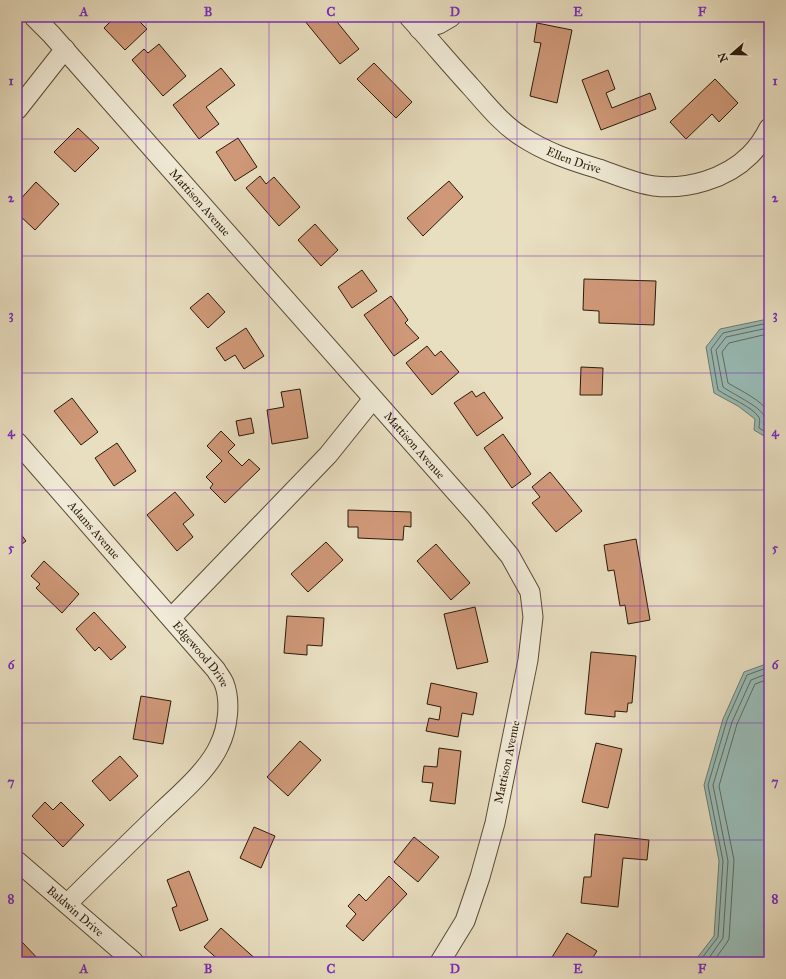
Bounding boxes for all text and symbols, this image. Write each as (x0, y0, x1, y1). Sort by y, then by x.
text: A (79, 4, 89, 20)
text: B (204, 4, 213, 20)
text: C (327, 4, 336, 20)
text: D (450, 4, 460, 20)
text: E (573, 4, 583, 20)
text: F (698, 4, 707, 20)
north arrow (712, 34, 752, 74)
text: N (715, 50, 731, 64)
text: 1 (8, 73, 14, 89)
text: 1 (772, 73, 778, 89)
street label: Ellen Drive (544, 144, 603, 176)
street label: Mattison Avenue (167, 166, 233, 239)
text: 2 (8, 190, 15, 206)
text: 2 (772, 190, 779, 206)
text: 3 (8, 307, 14, 323)
text: 3 (772, 307, 778, 323)
street label: Mattison Avenue (381, 409, 448, 482)
text: 4 (7, 424, 15, 440)
text: 4 (771, 424, 779, 440)
street label: Adams Avenue (64, 498, 123, 562)
text: 5 (8, 540, 15, 556)
text: 5 (772, 540, 779, 556)
street label: Edgewood Drive (170, 618, 232, 689)
text: 6 (8, 657, 16, 673)
text: 6 (772, 657, 780, 673)
street label: Mattison Avenue (491, 719, 523, 805)
text: 7 (8, 774, 15, 790)
text: 7 (772, 774, 779, 790)
street label: Baldwin Drive (44, 883, 106, 940)
text: 8 (8, 891, 15, 907)
text: 8 (772, 891, 779, 907)
text: A (79, 961, 89, 977)
text: B (204, 961, 213, 977)
text: C (327, 961, 336, 977)
text: D (450, 961, 460, 977)
text: E (573, 961, 583, 977)
text: F (698, 961, 707, 977)

